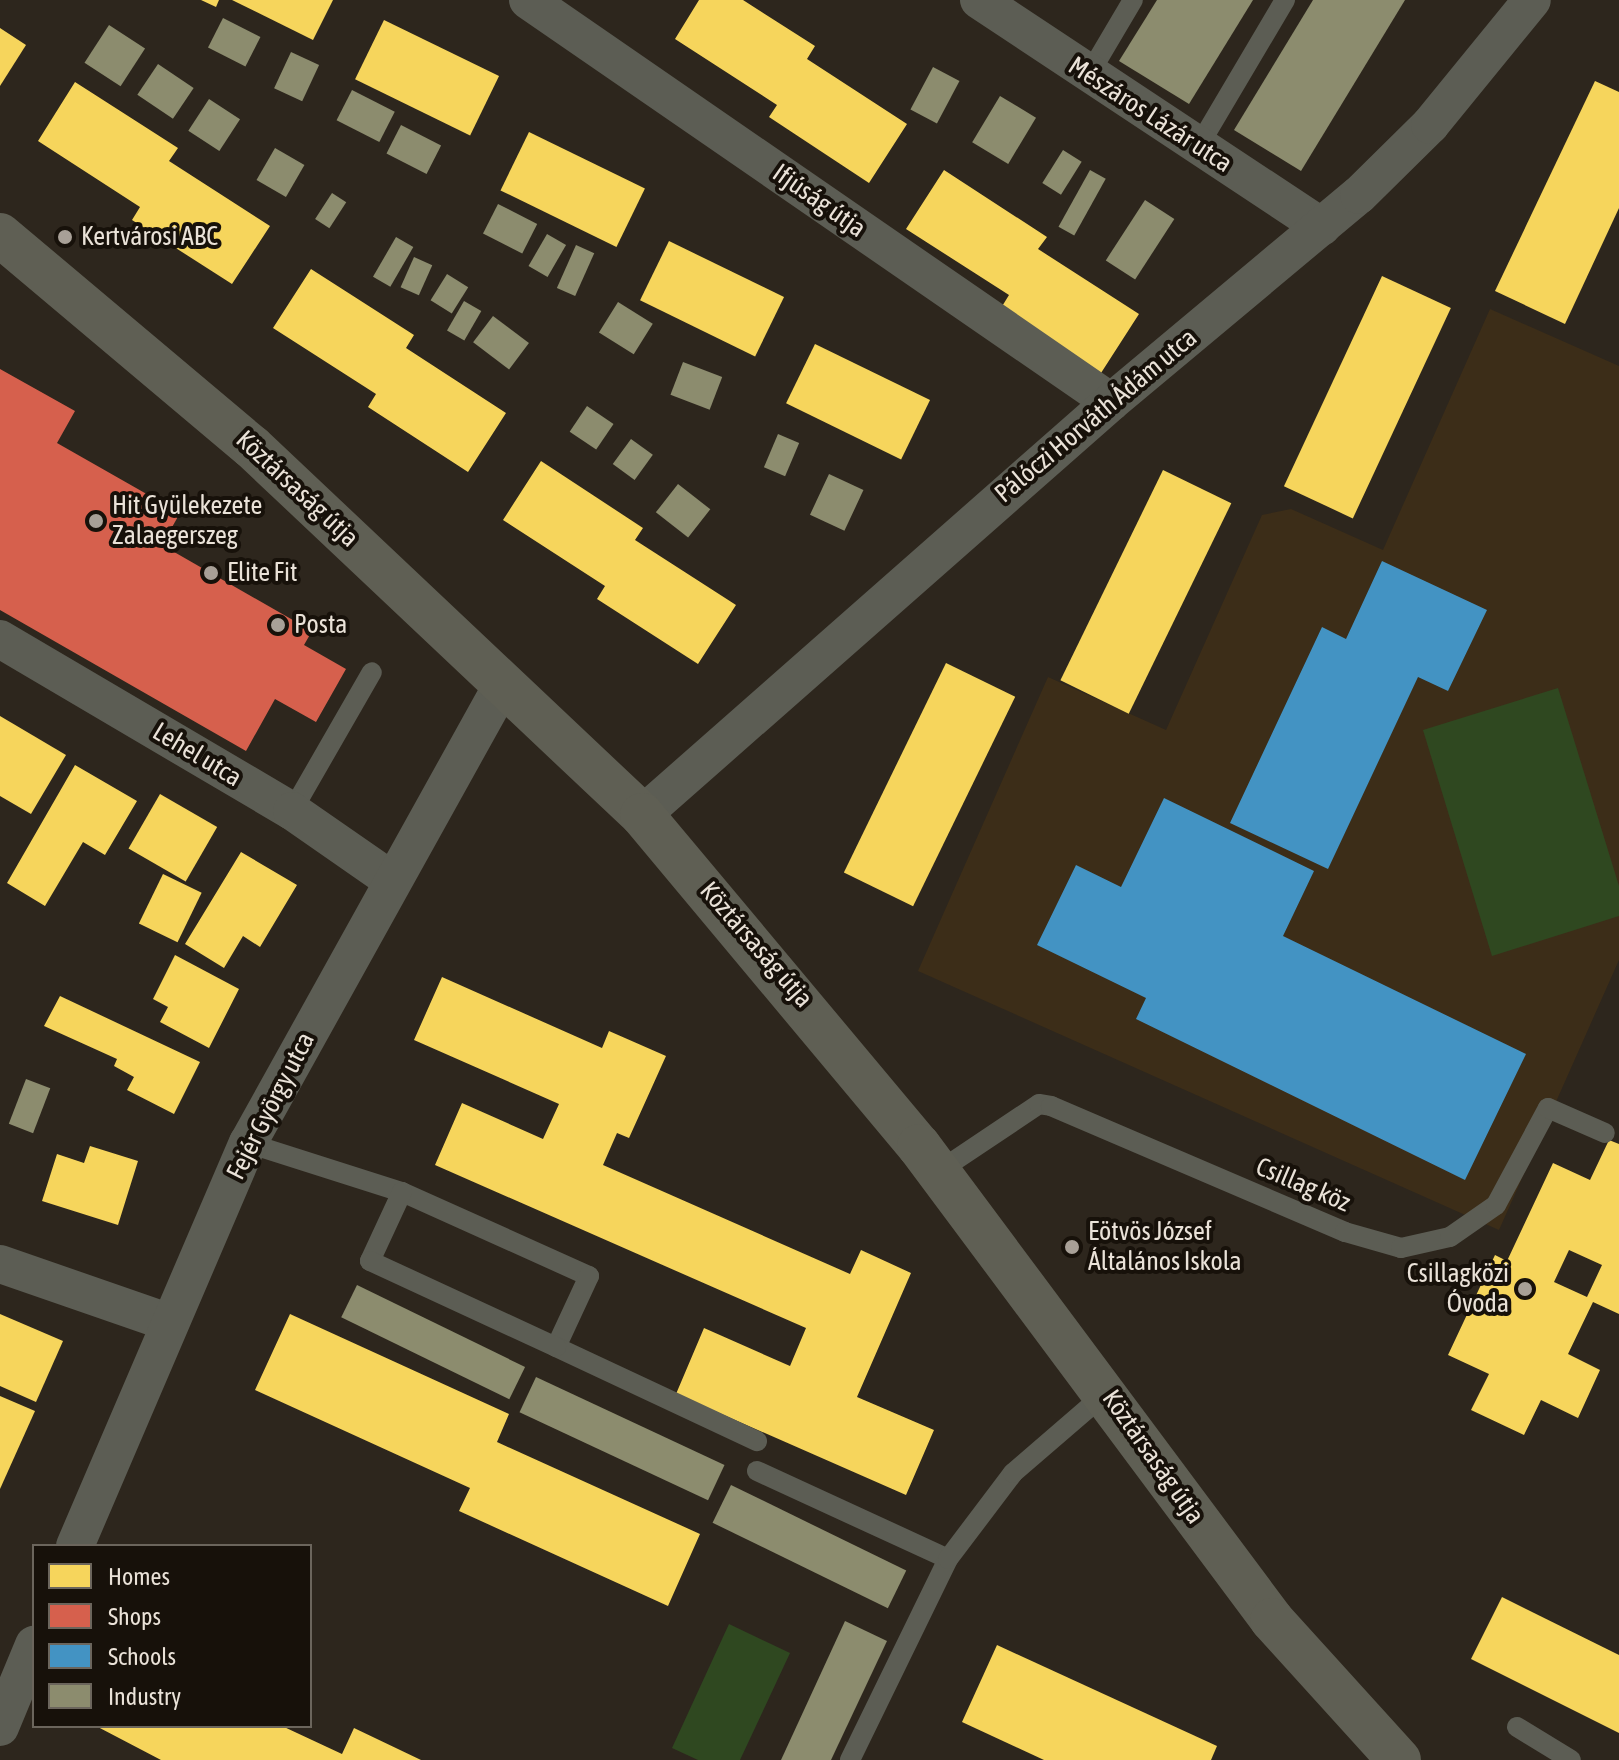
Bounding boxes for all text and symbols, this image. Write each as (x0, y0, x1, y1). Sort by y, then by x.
street label: Mészáros Lázár utca (1062, 50, 1238, 180)
street label: Ifjúság útja (766, 158, 872, 244)
place label: Kertvárosi ABC (81, 221, 218, 253)
marker: Kertvárosi ABC (56, 228, 74, 246)
street label: Pálóczi Horváth Ádám utca (989, 322, 1203, 510)
street label: Köztársaság útja (229, 424, 365, 554)
place label: Hit Gyülekezete Zalaegerszeg (112, 490, 262, 552)
marker: Hit Gyülekezete Zalaegerszeg (87, 512, 105, 530)
place label: Elite Fit (227, 557, 297, 589)
marker: Elite Fit (202, 564, 220, 582)
place label: Posta (294, 609, 347, 641)
marker: Posta (269, 616, 287, 634)
street label: Lehel utca (147, 716, 247, 794)
street label: Köztársaság útja (693, 876, 819, 1014)
street label: Fejér György utca (221, 1027, 321, 1185)
street label: Csillag köz (1251, 1151, 1355, 1219)
place label: Eötvös József Általános Iskola (1088, 1216, 1242, 1278)
marker: Eötvös József Általános Iskola (1063, 1238, 1081, 1256)
place label: Csillagközi Óvoda (1407, 1258, 1509, 1320)
marker: Csillagközi Óvoda (1516, 1280, 1534, 1298)
street label: Köztársaság útja (1095, 1384, 1211, 1530)
legend (32, 1544, 312, 1728)
text: Homes (108, 1563, 170, 1590)
text: Shops (108, 1603, 161, 1630)
text: Schools (108, 1643, 176, 1670)
text: Industry (108, 1683, 181, 1710)

